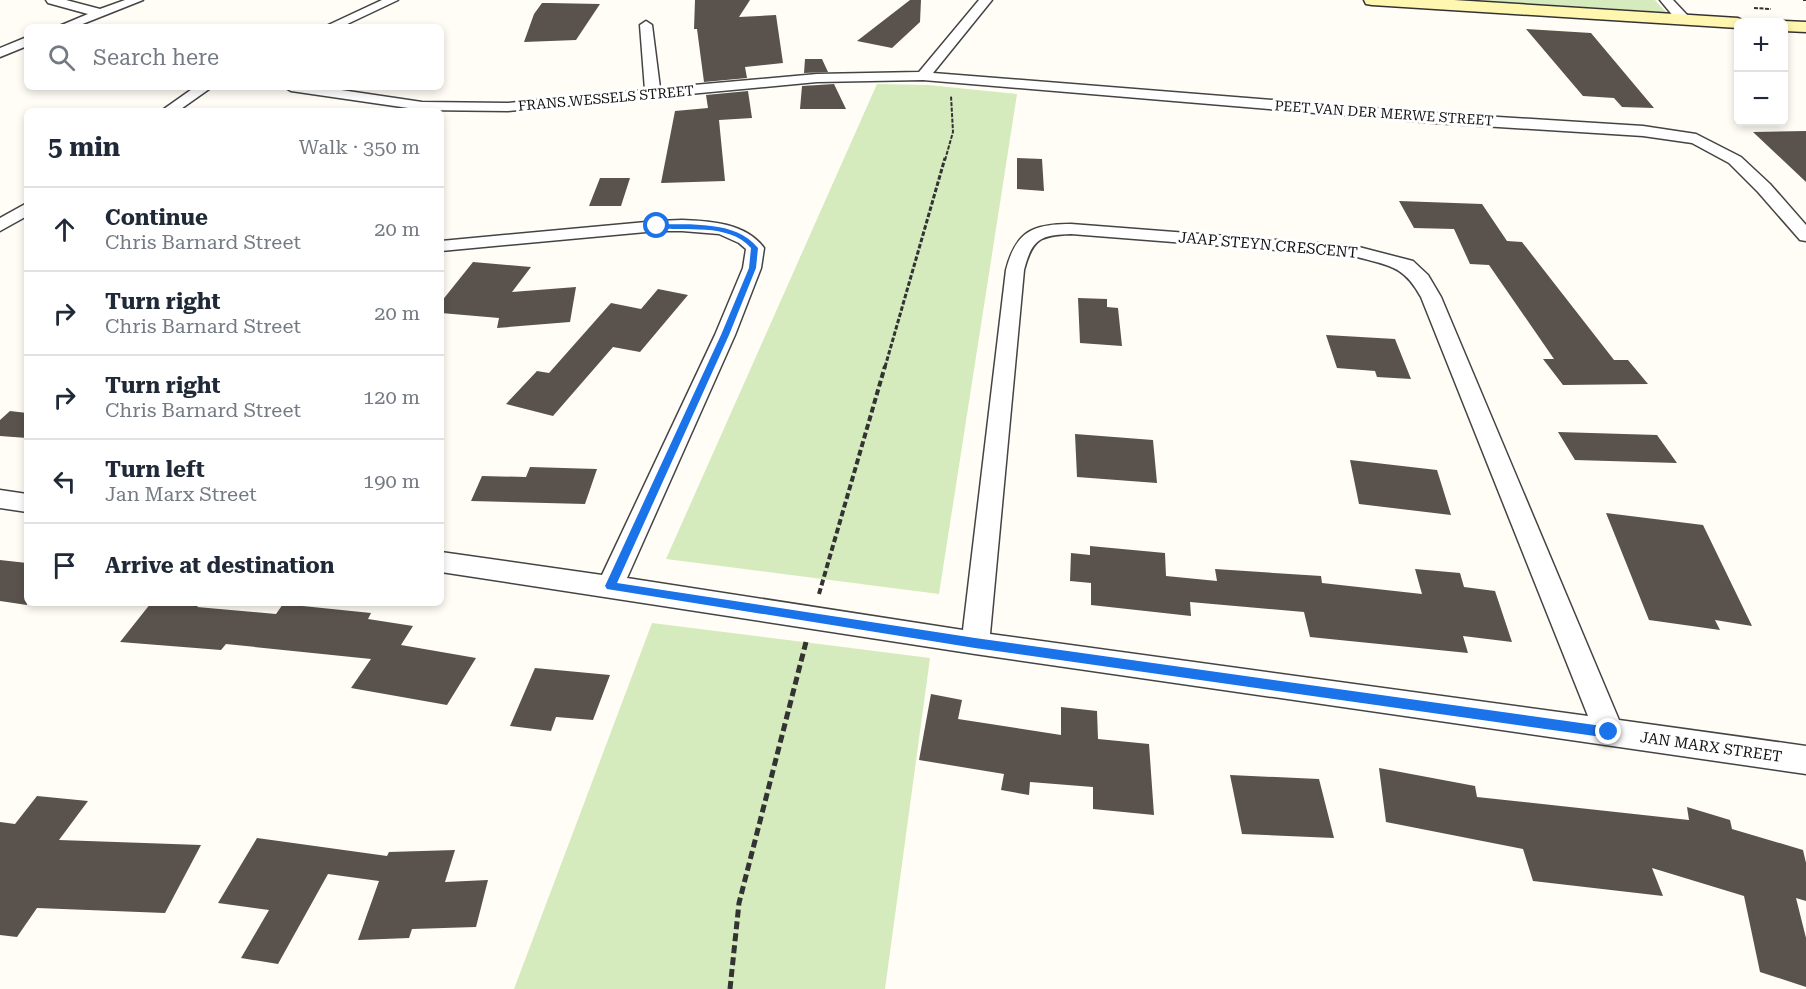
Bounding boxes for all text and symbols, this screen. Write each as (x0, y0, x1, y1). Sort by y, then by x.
map controls (1734, 18, 1788, 126)
button: + (1734, 18, 1788, 72)
search box (24, 24, 444, 90)
icon: search (45, 41, 78, 74)
text: Search here (93, 45, 219, 70)
button: − (1734, 72, 1788, 126)
street label: FRANS WESSELS STREET (517, 82, 695, 114)
street label: PEET VAN DER MERWE STREET (1274, 97, 1494, 129)
text: 5 min (48, 132, 120, 162)
text: Walk · 350 m (299, 135, 420, 159)
text: Continue (105, 205, 208, 230)
route start (643, 212, 669, 238)
icon: ahead (48, 213, 81, 246)
text: 20 m (374, 217, 420, 241)
street label: JAAP STEYN CRESCENT (1178, 228, 1358, 262)
text: Chris Barnard Street (105, 230, 301, 254)
text: Turn right (105, 289, 220, 314)
icon: right (48, 297, 81, 330)
text: 20 m (374, 301, 420, 325)
text: Chris Barnard Street (105, 314, 301, 338)
text: Turn right (105, 373, 220, 398)
icon: right (48, 381, 81, 414)
text: 120 m (363, 385, 420, 409)
text: Chris Barnard Street (105, 398, 301, 422)
text: Turn left (105, 457, 205, 482)
icon: left (48, 465, 81, 498)
text: 190 m (363, 469, 420, 493)
text: Jan Marx Street (105, 482, 257, 506)
icon: arrive (48, 549, 81, 582)
text: Arrive at destination (105, 553, 334, 578)
route end (1595, 718, 1621, 744)
street label: JAN MARX STREET (1639, 728, 1783, 766)

